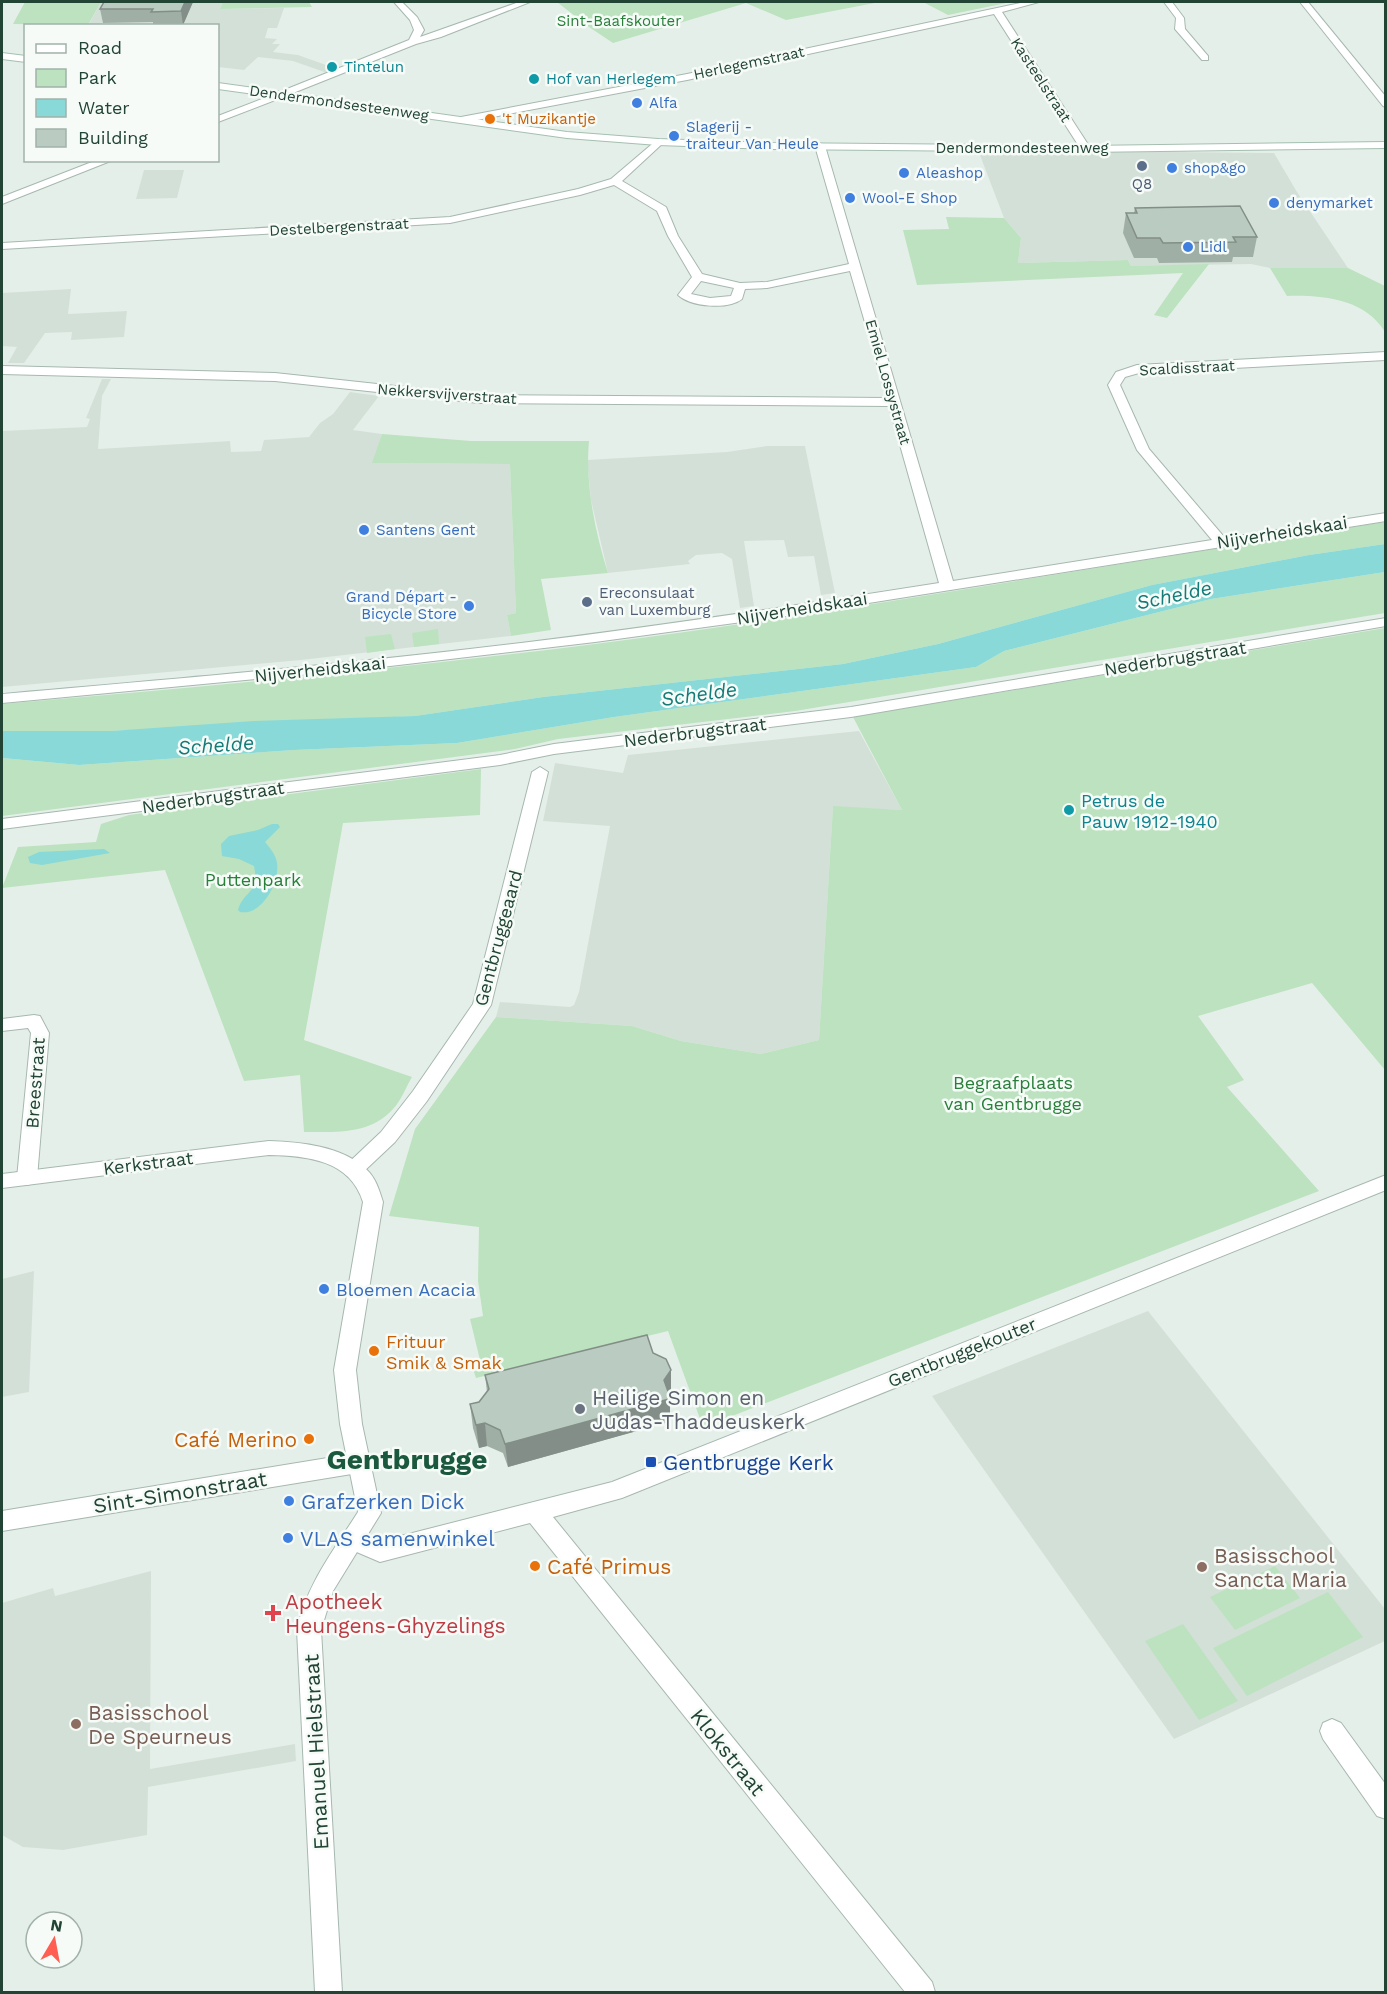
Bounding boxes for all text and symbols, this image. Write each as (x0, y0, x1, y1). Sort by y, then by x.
park label: Sint-Baafskouter (557, 12, 681, 30)
legend (24, 24, 219, 162)
street label: Kasteelstraat (1007, 34, 1075, 126)
text: Road (78, 37, 122, 58)
street label: Herlegemstraat (692, 42, 807, 84)
place label: Tintelun (344, 58, 404, 76)
marker: Tintelun (325, 60, 339, 74)
text: Park (78, 67, 117, 88)
place label: Hof van Herlegem (546, 70, 676, 88)
marker: Hof van Herlegem (527, 72, 541, 86)
street label: Dendermondsesteenweg (248, 81, 430, 125)
place label: Alfa (649, 94, 678, 112)
marker: Alfa (630, 96, 644, 110)
text: Water (78, 97, 130, 118)
place label: 't Muzikantje (502, 110, 596, 128)
marker: 't Muzikantje (483, 112, 497, 126)
place label: Slagerij - traiteur Van Heule (686, 118, 819, 153)
text: Building (78, 127, 148, 148)
marker: Slagerij - traiteur Van Heule (667, 129, 681, 143)
street label: Dendermondesteenweg (935, 139, 1109, 157)
marker: Q8 (1135, 159, 1149, 173)
place label: shop&go (1184, 159, 1246, 177)
marker: shop&go (1165, 161, 1179, 175)
place label: Aleashop (916, 164, 983, 182)
marker: Aleashop (897, 166, 911, 180)
place label: Q8 (1132, 175, 1152, 193)
place label: Wool-E Shop (862, 189, 958, 207)
marker: Wool-E Shop (843, 191, 857, 205)
place label: denymarket (1286, 194, 1373, 212)
marker: denymarket (1267, 196, 1281, 210)
street label: Destelbergenstraat (269, 214, 410, 240)
place label: Lidl (1200, 238, 1227, 256)
marker: Lidl (1181, 240, 1195, 254)
street label: Emiel Lossystraat (862, 317, 915, 447)
street label: Scaldisstraat (1139, 356, 1236, 379)
street label: Nekkersvijverstraat (377, 380, 518, 408)
street label: Nijverheidskaai (1215, 511, 1349, 553)
place label: Santens Gent (376, 521, 476, 539)
marker: Santens Gent (357, 523, 371, 537)
water label: Schelde (1134, 575, 1214, 615)
place label: Ereconsulaat van Luxemburg (599, 584, 711, 619)
street label: Nijverheidskaai (735, 587, 869, 629)
place label: Grand Départ - Bicycle Store (346, 588, 457, 623)
marker: Ereconsulaat van Luxemburg (580, 595, 594, 609)
marker: Grand Départ - Bicycle Store (462, 599, 476, 613)
street label: Nederbrugstraat (1103, 636, 1248, 680)
street label: Nijverheidskaai (253, 652, 387, 686)
water label: Schelde (659, 677, 739, 711)
street label: Nederbrugstraat (623, 713, 768, 751)
water label: Schelde (177, 730, 255, 760)
street label: Nederbrugstraat (141, 777, 286, 817)
place label: Petrus de Pauw 1912-1940 (1081, 790, 1218, 832)
marker: Petrus de Pauw 1912-1940 (1062, 803, 1076, 817)
street label: Gentbruggeaard (470, 868, 526, 1008)
park label: Puttenpark (205, 869, 301, 890)
street label: Breestraat (21, 1036, 49, 1129)
park label: Begraafplaats van Gentbrugge (944, 1072, 1082, 1114)
street label: Kerkstraat (102, 1147, 195, 1179)
place label: Bloemen Acacia (336, 1279, 476, 1300)
marker: Bloemen Acacia (317, 1282, 331, 1296)
street label: Gentbruggekouter (885, 1313, 1039, 1391)
place label: Frituur Smik & Smak (386, 1331, 502, 1373)
marker: Frituur Smik & Smak (367, 1344, 381, 1358)
place label: Heilige Simon en Judas-Thaddeuskerk (592, 1385, 805, 1434)
marker: Heilige Simon en Judas-Thaddeuskerk (573, 1402, 587, 1416)
place label: Café Merino (174, 1427, 297, 1452)
marker: Café Merino (302, 1432, 316, 1446)
district label: Gentbrugge (327, 1443, 487, 1476)
place label: Gentbrugge Kerk (663, 1450, 834, 1475)
marker: Gentbrugge Kerk (644, 1455, 658, 1469)
street label: Sint-Simonstraat (91, 1466, 269, 1518)
place label: Grafzerken Dick (301, 1489, 464, 1514)
marker: Grafzerken Dick (282, 1494, 296, 1508)
place label: VLAS samenwinkel (300, 1526, 495, 1551)
marker: VLAS samenwinkel (281, 1531, 295, 1545)
place label: Basisschool Sancta Maria (1214, 1543, 1347, 1592)
place label: Café Primus (547, 1554, 671, 1579)
marker: Café Primus (528, 1559, 542, 1573)
marker: Basisschool Sancta Maria (1195, 1560, 1209, 1574)
place label: Apotheek Heungens-Ghyzelings (285, 1589, 506, 1638)
marker: Apotheek Heungens-Ghyzelings (266, 1606, 280, 1620)
street label: Emanuel Hielstraat (298, 1653, 334, 1851)
place label: Basisschool De Speurneus (88, 1700, 232, 1749)
street label: Klokstraat (685, 1703, 771, 1801)
marker: Basisschool De Speurneus (69, 1717, 83, 1731)
north arrow (24, 1910, 84, 1970)
text: N (49, 1915, 64, 1936)

